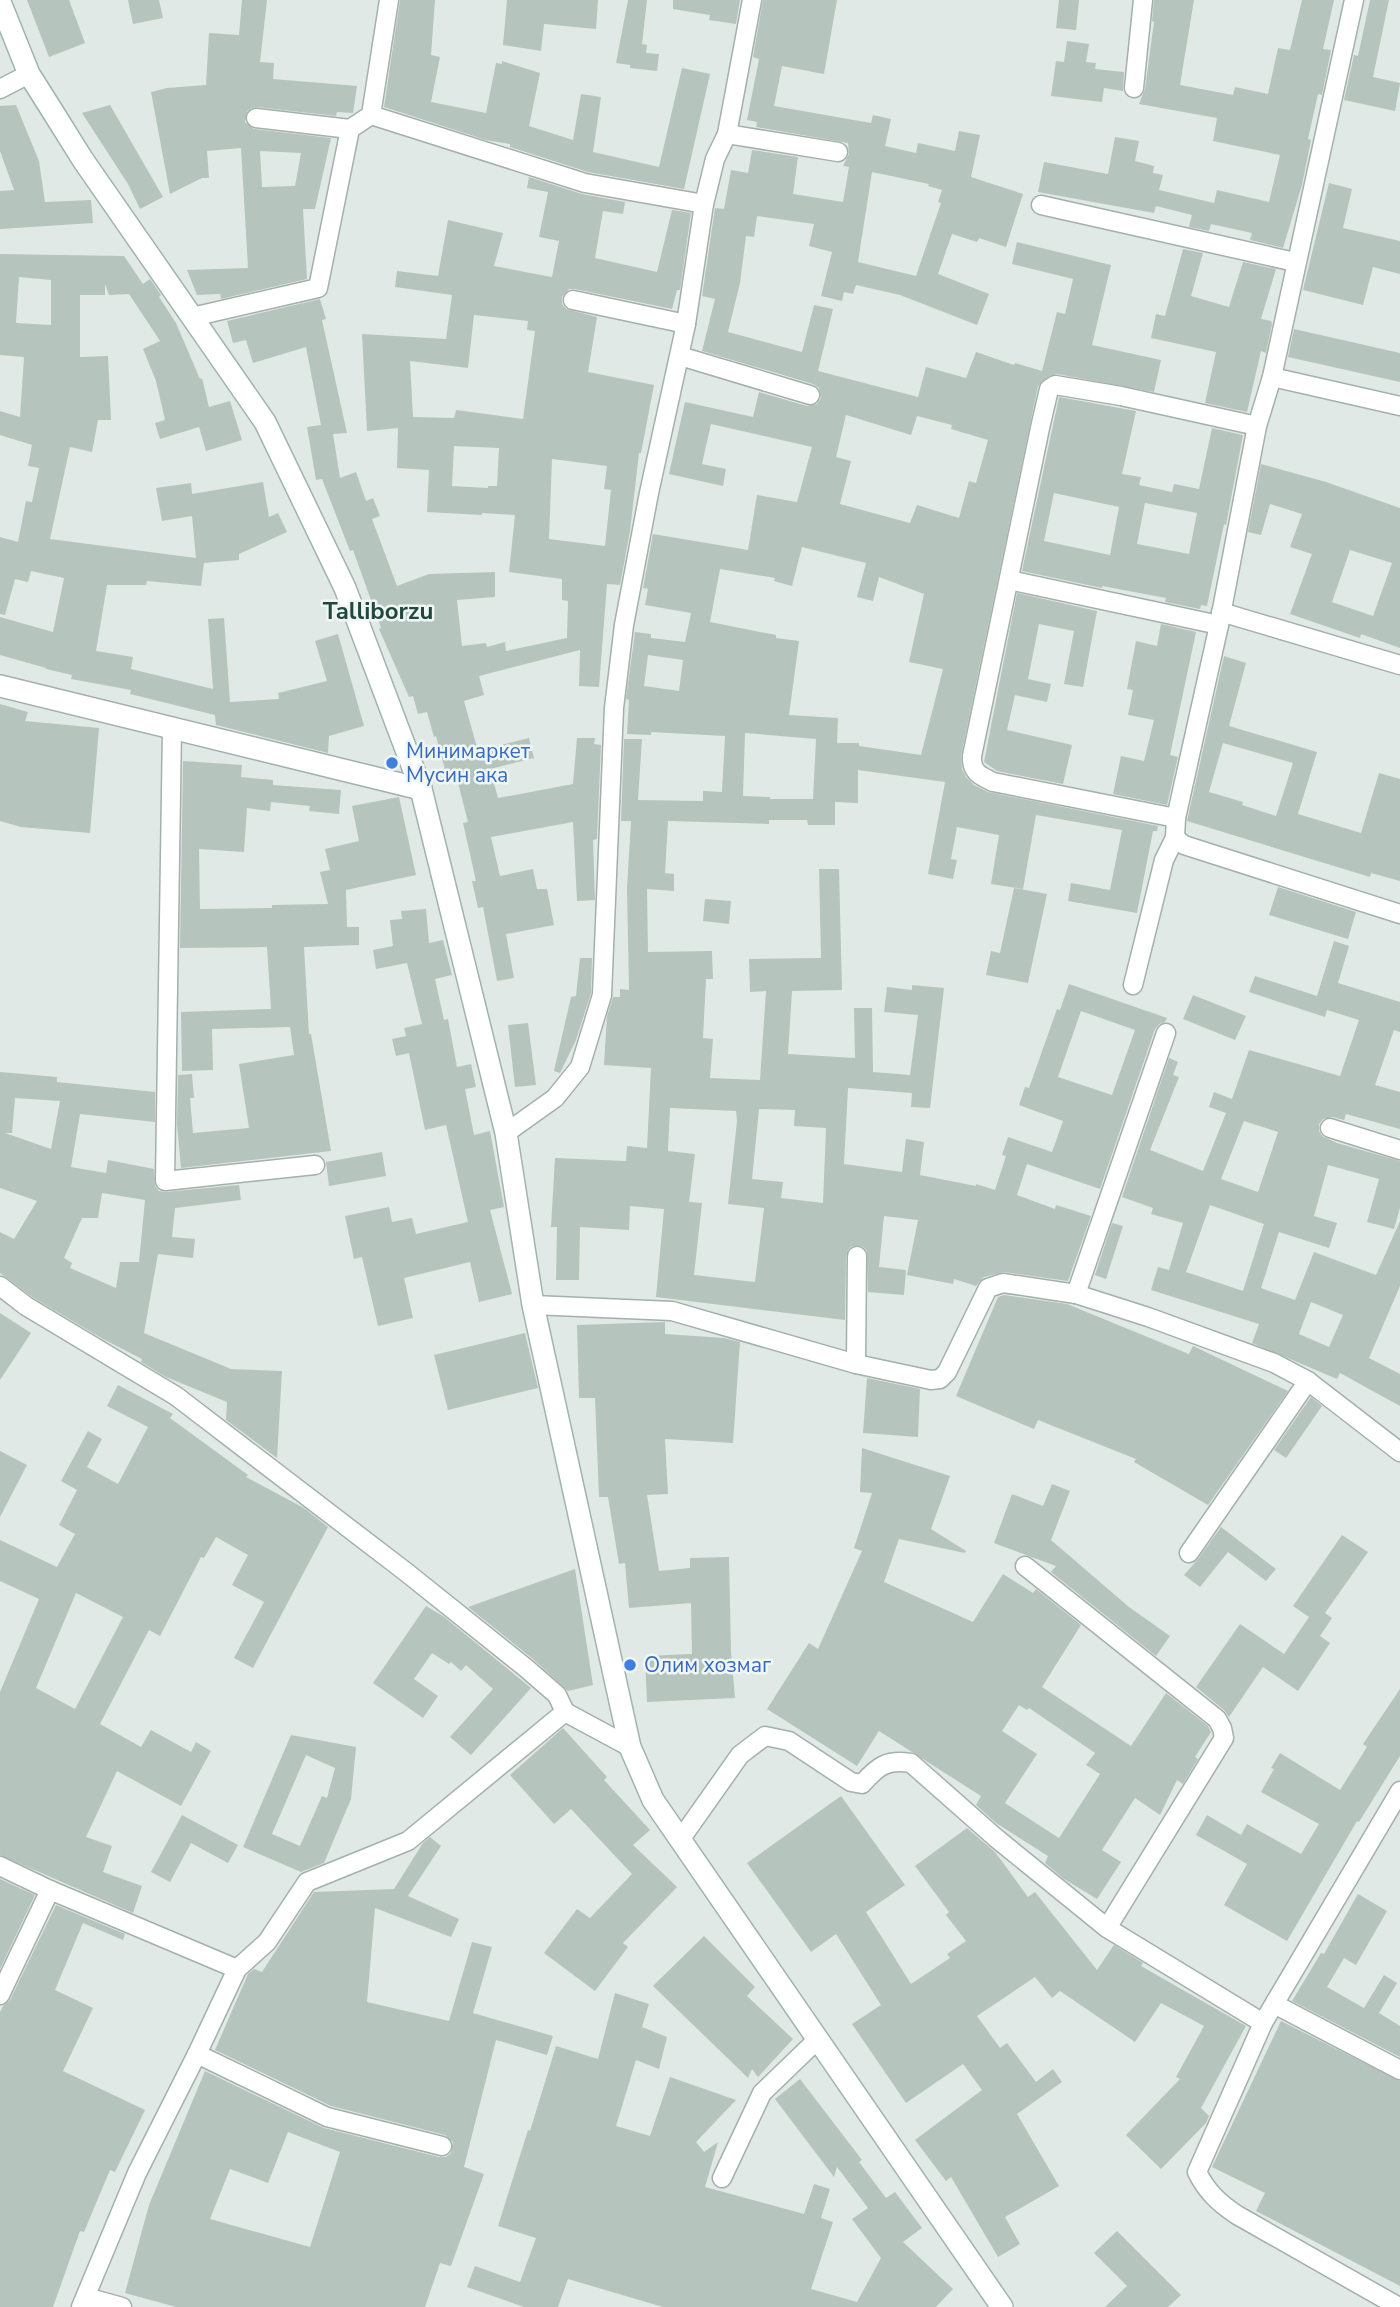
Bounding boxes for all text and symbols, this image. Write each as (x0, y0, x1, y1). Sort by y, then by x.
district label: Talliborzu (323, 595, 433, 627)
place label: Минимаркет Мусин ака (406, 737, 531, 789)
marker: Минимаркет Мусин ака (384, 755, 400, 771)
place label: Олим хозмаг (644, 1651, 771, 1679)
marker: Олим хозмаг (622, 1657, 638, 1673)

